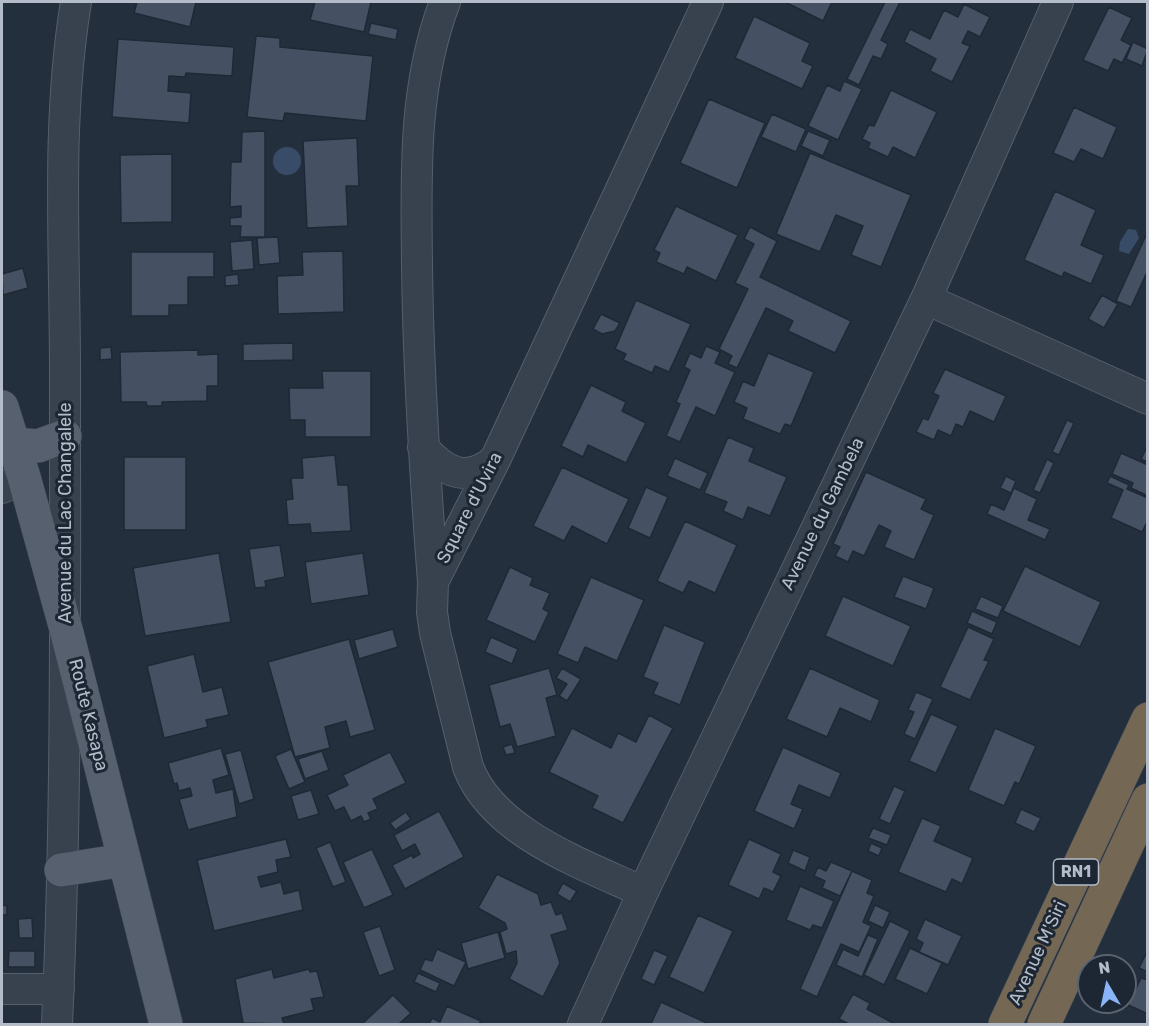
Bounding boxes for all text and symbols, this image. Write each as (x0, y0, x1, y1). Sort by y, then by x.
street label: Avenue du Lac Changalele (55, 402, 77, 624)
street label: Avenue du Gambela (777, 434, 869, 594)
street label: Square d'Uvira (433, 449, 507, 567)
street label: Route Kasapa (64, 657, 112, 773)
road number: RN1 (1054, 859, 1098, 885)
street label: Avenue M'Siri (1004, 897, 1072, 1009)
north arrow (1077, 954, 1137, 1014)
text: N (1097, 957, 1112, 978)

